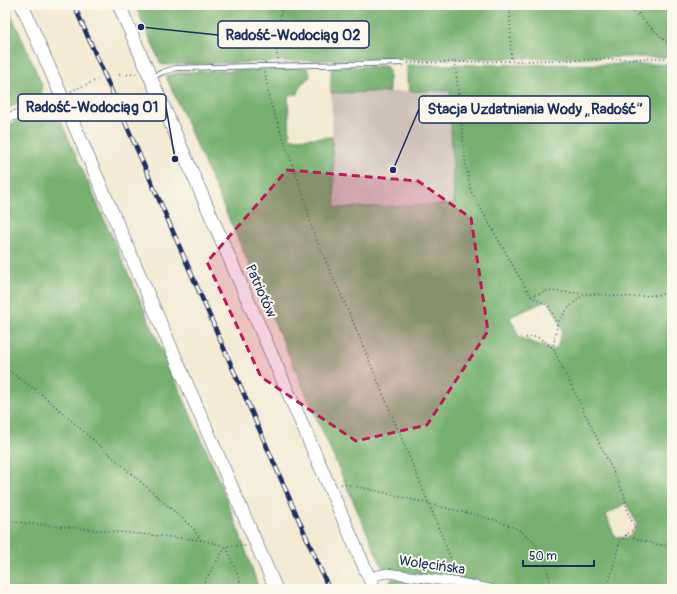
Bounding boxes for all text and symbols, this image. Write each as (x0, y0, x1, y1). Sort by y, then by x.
callout: Radość-Wodociąg 02 (218, 21, 369, 48)
text: Radość-Wodociąg 02 (225, 26, 361, 45)
callout: Radość-Wodociąg 01 (18, 94, 166, 121)
callout: Stacja Uzdatniania Wody „Radość” (419, 96, 650, 123)
text: Radość-Wodociąg 01 (26, 98, 158, 117)
text: Stacja Uzdatniania Wody „Radość” (427, 100, 643, 119)
street label: Patriotów (242, 262, 281, 321)
scale bar (523, 542, 594, 568)
text: 50 m (529, 549, 557, 564)
street label: Wolęcińska (398, 552, 466, 578)

